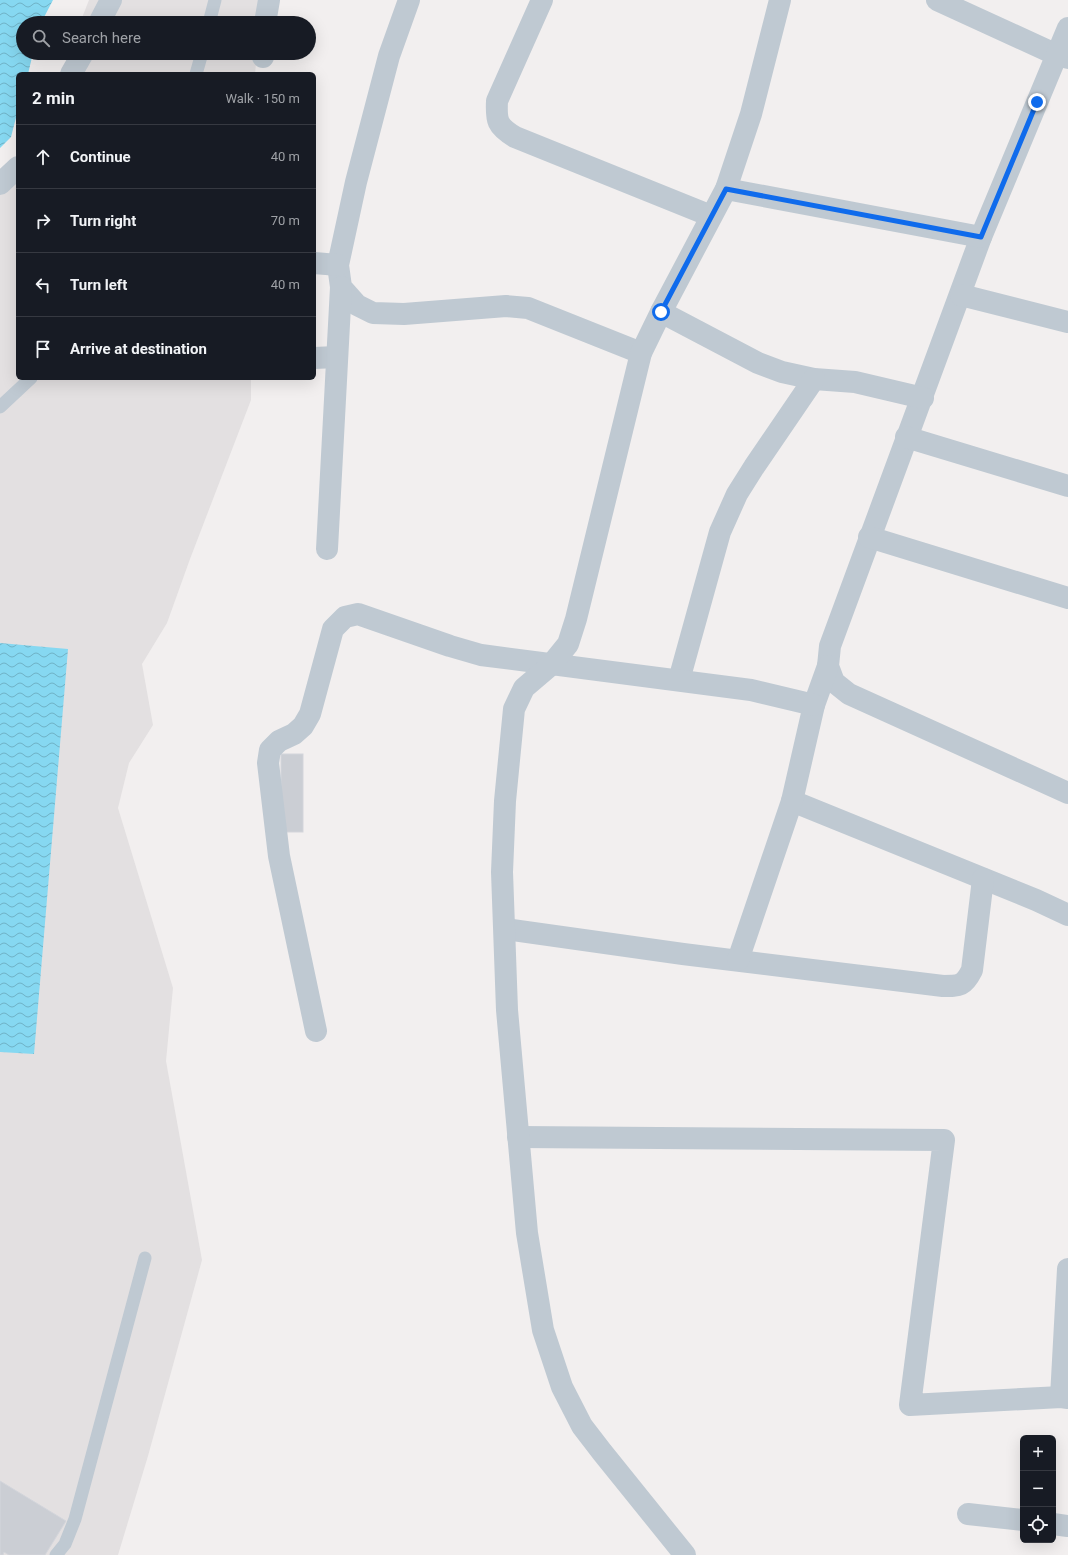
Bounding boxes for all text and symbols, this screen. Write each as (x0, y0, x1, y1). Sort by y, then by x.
search box (16, 16, 316, 60)
icon: search (30, 27, 52, 49)
text: Search here (62, 29, 141, 47)
text: 2 min (32, 88, 75, 108)
text: Walk · 150 m (225, 91, 300, 106)
route end (1028, 93, 1046, 111)
icon: ahead (32, 146, 54, 168)
text: Continue (70, 148, 131, 166)
text: 40 m (271, 149, 300, 164)
icon: right (32, 210, 54, 232)
text: Turn right (70, 212, 136, 230)
text: 70 m (271, 213, 300, 228)
icon: left (32, 274, 54, 296)
text: Turn left (70, 276, 127, 294)
text: 40 m (271, 277, 300, 292)
route start (652, 303, 670, 321)
icon: arrive (32, 338, 54, 360)
text: Arrive at destination (70, 340, 207, 358)
map controls (1020, 1435, 1056, 1543)
button: + (1020, 1435, 1056, 1471)
button: − (1020, 1471, 1056, 1507)
button: locate (1020, 1507, 1056, 1543)

